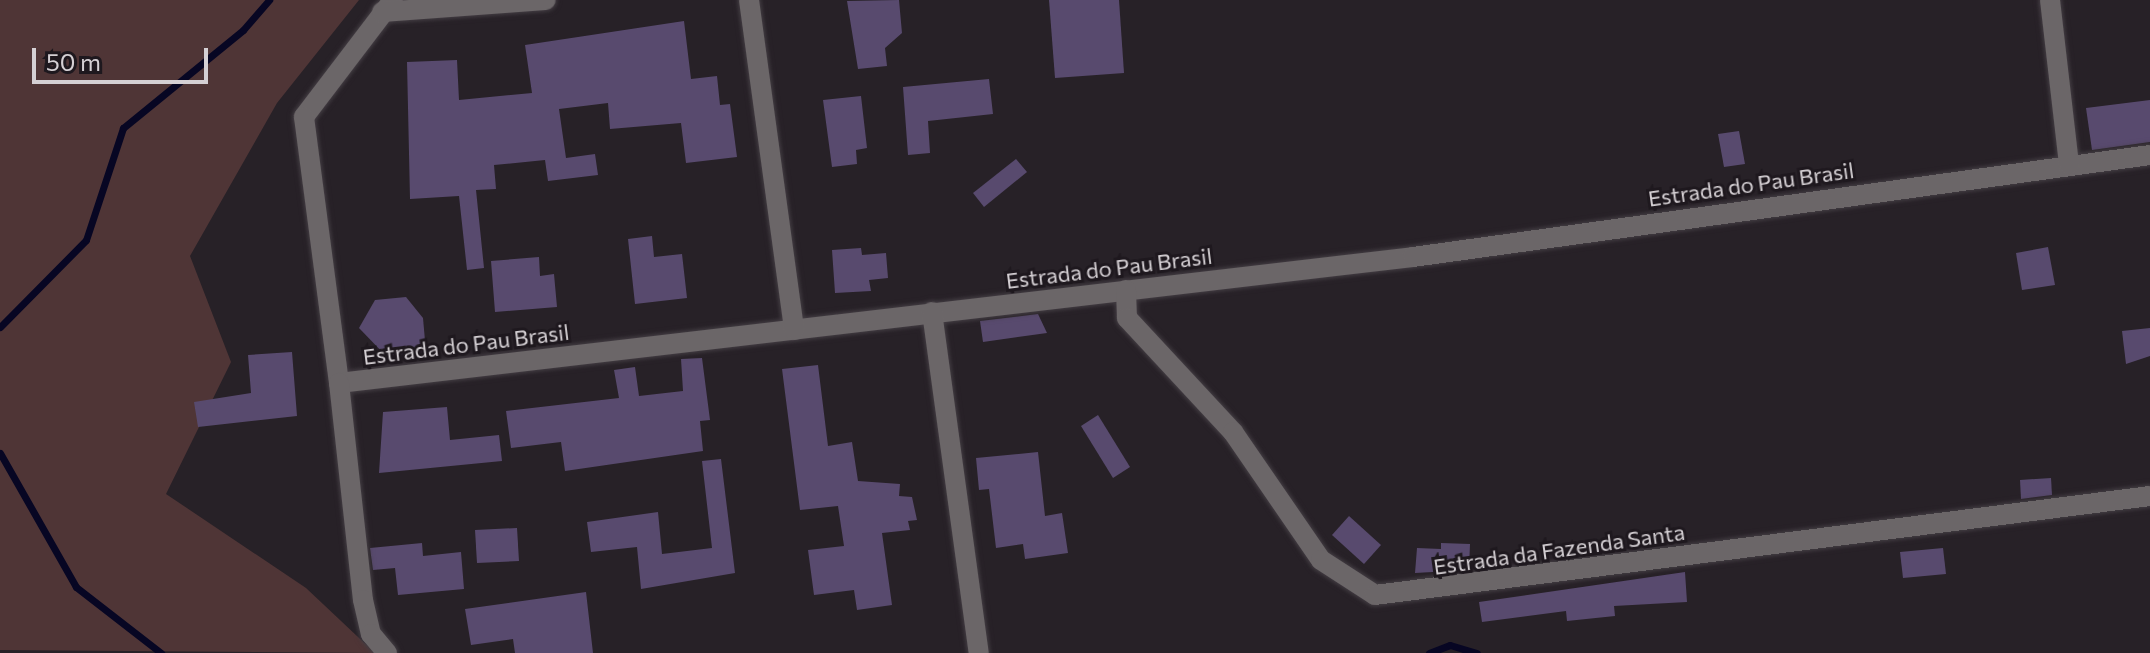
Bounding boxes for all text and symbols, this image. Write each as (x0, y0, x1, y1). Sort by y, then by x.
scale bar (36, 32, 212, 82)
text: 50 m (46, 47, 101, 76)
street label: Estrada do Pau Brasil (1646, 156, 1856, 212)
street label: Estrada do Pau Brasil (1004, 242, 1214, 294)
street label: Estrada do Pau Brasil (361, 318, 571, 370)
street label: Estrada da Fazenda Santa (1432, 518, 1686, 580)

